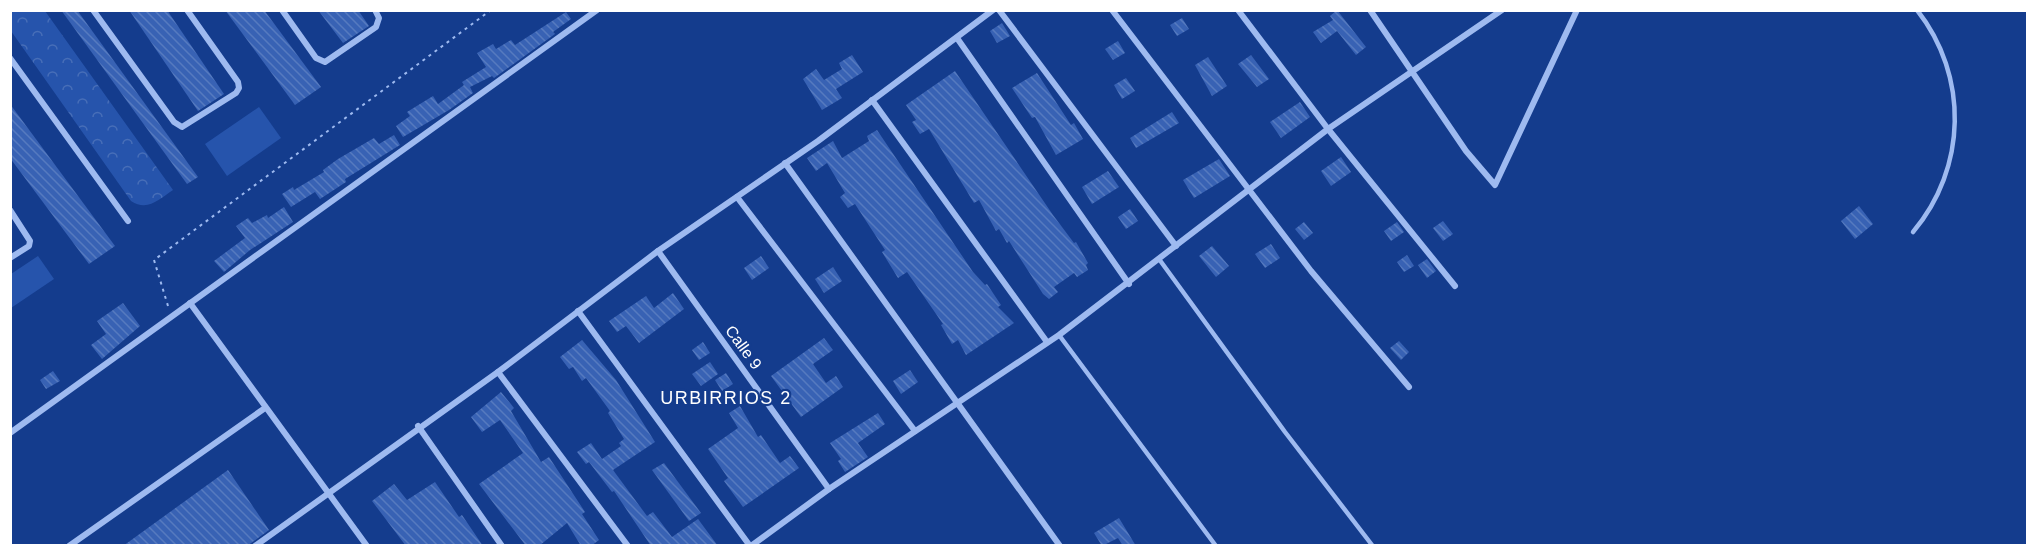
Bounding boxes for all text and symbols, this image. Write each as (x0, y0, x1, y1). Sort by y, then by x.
street label: Calle 9 (722, 322, 765, 373)
district label: URBIRRIOS 2 (660, 388, 792, 408)

